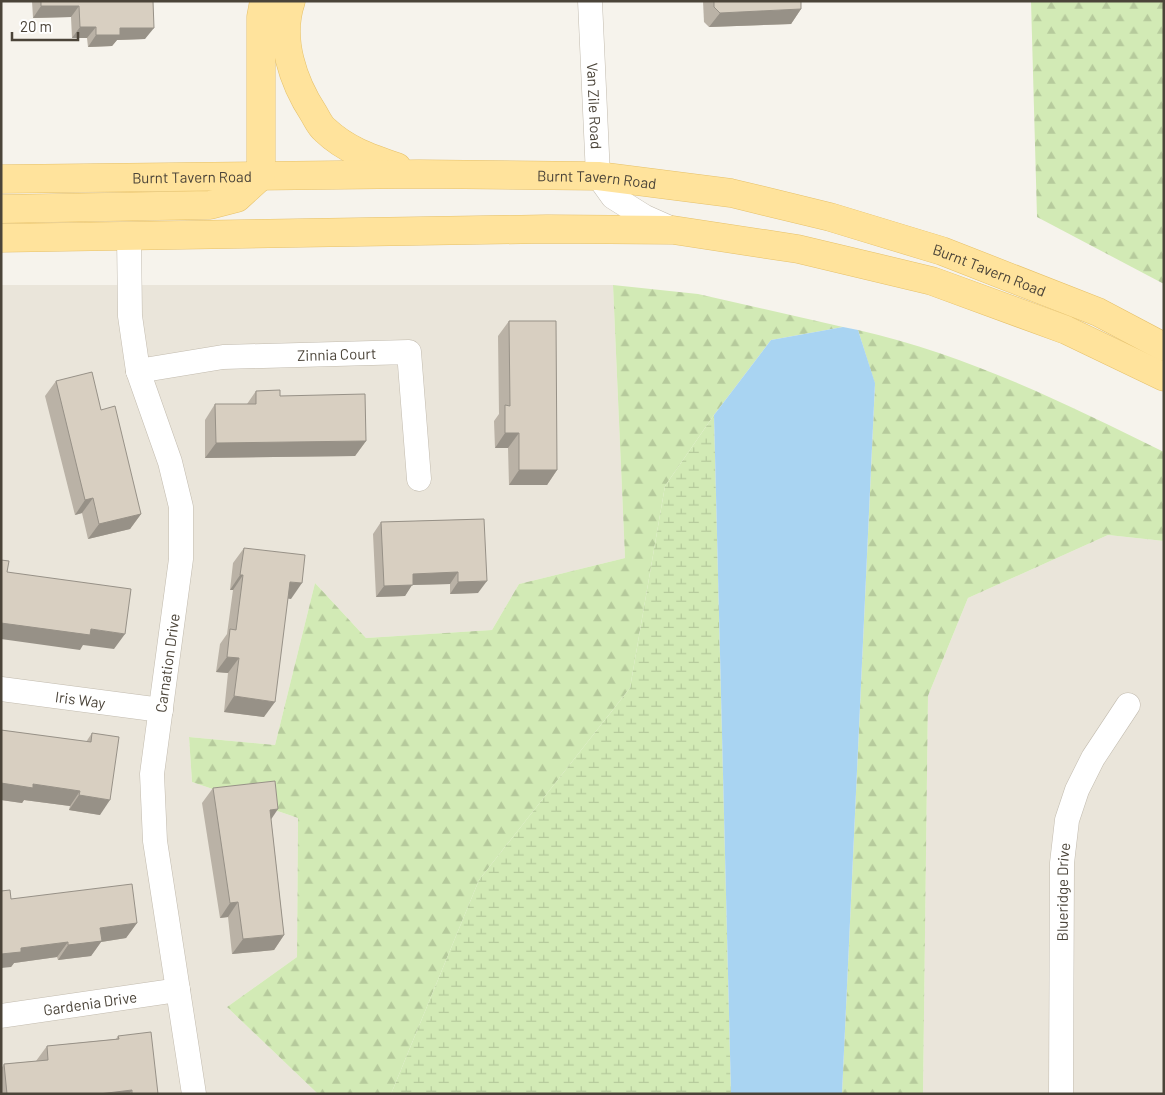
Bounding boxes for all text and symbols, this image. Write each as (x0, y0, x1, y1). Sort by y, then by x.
scale bar (12, 10, 79, 42)
text: 20 m (20, 17, 52, 35)
street label: Van Zile Road (584, 62, 606, 150)
street label: Burnt Tavern Road (537, 166, 658, 192)
street label: Burnt Tavern Road (132, 167, 252, 186)
street label: Burnt Tavern Road (931, 240, 1049, 300)
street label: Zinnia Court (297, 344, 377, 364)
street label: Carnation Drive (151, 612, 183, 714)
street label: Iris Way (54, 687, 107, 712)
street label: Blueridge Drive (1053, 842, 1073, 941)
street label: Gardenia Drive (42, 987, 138, 1019)

